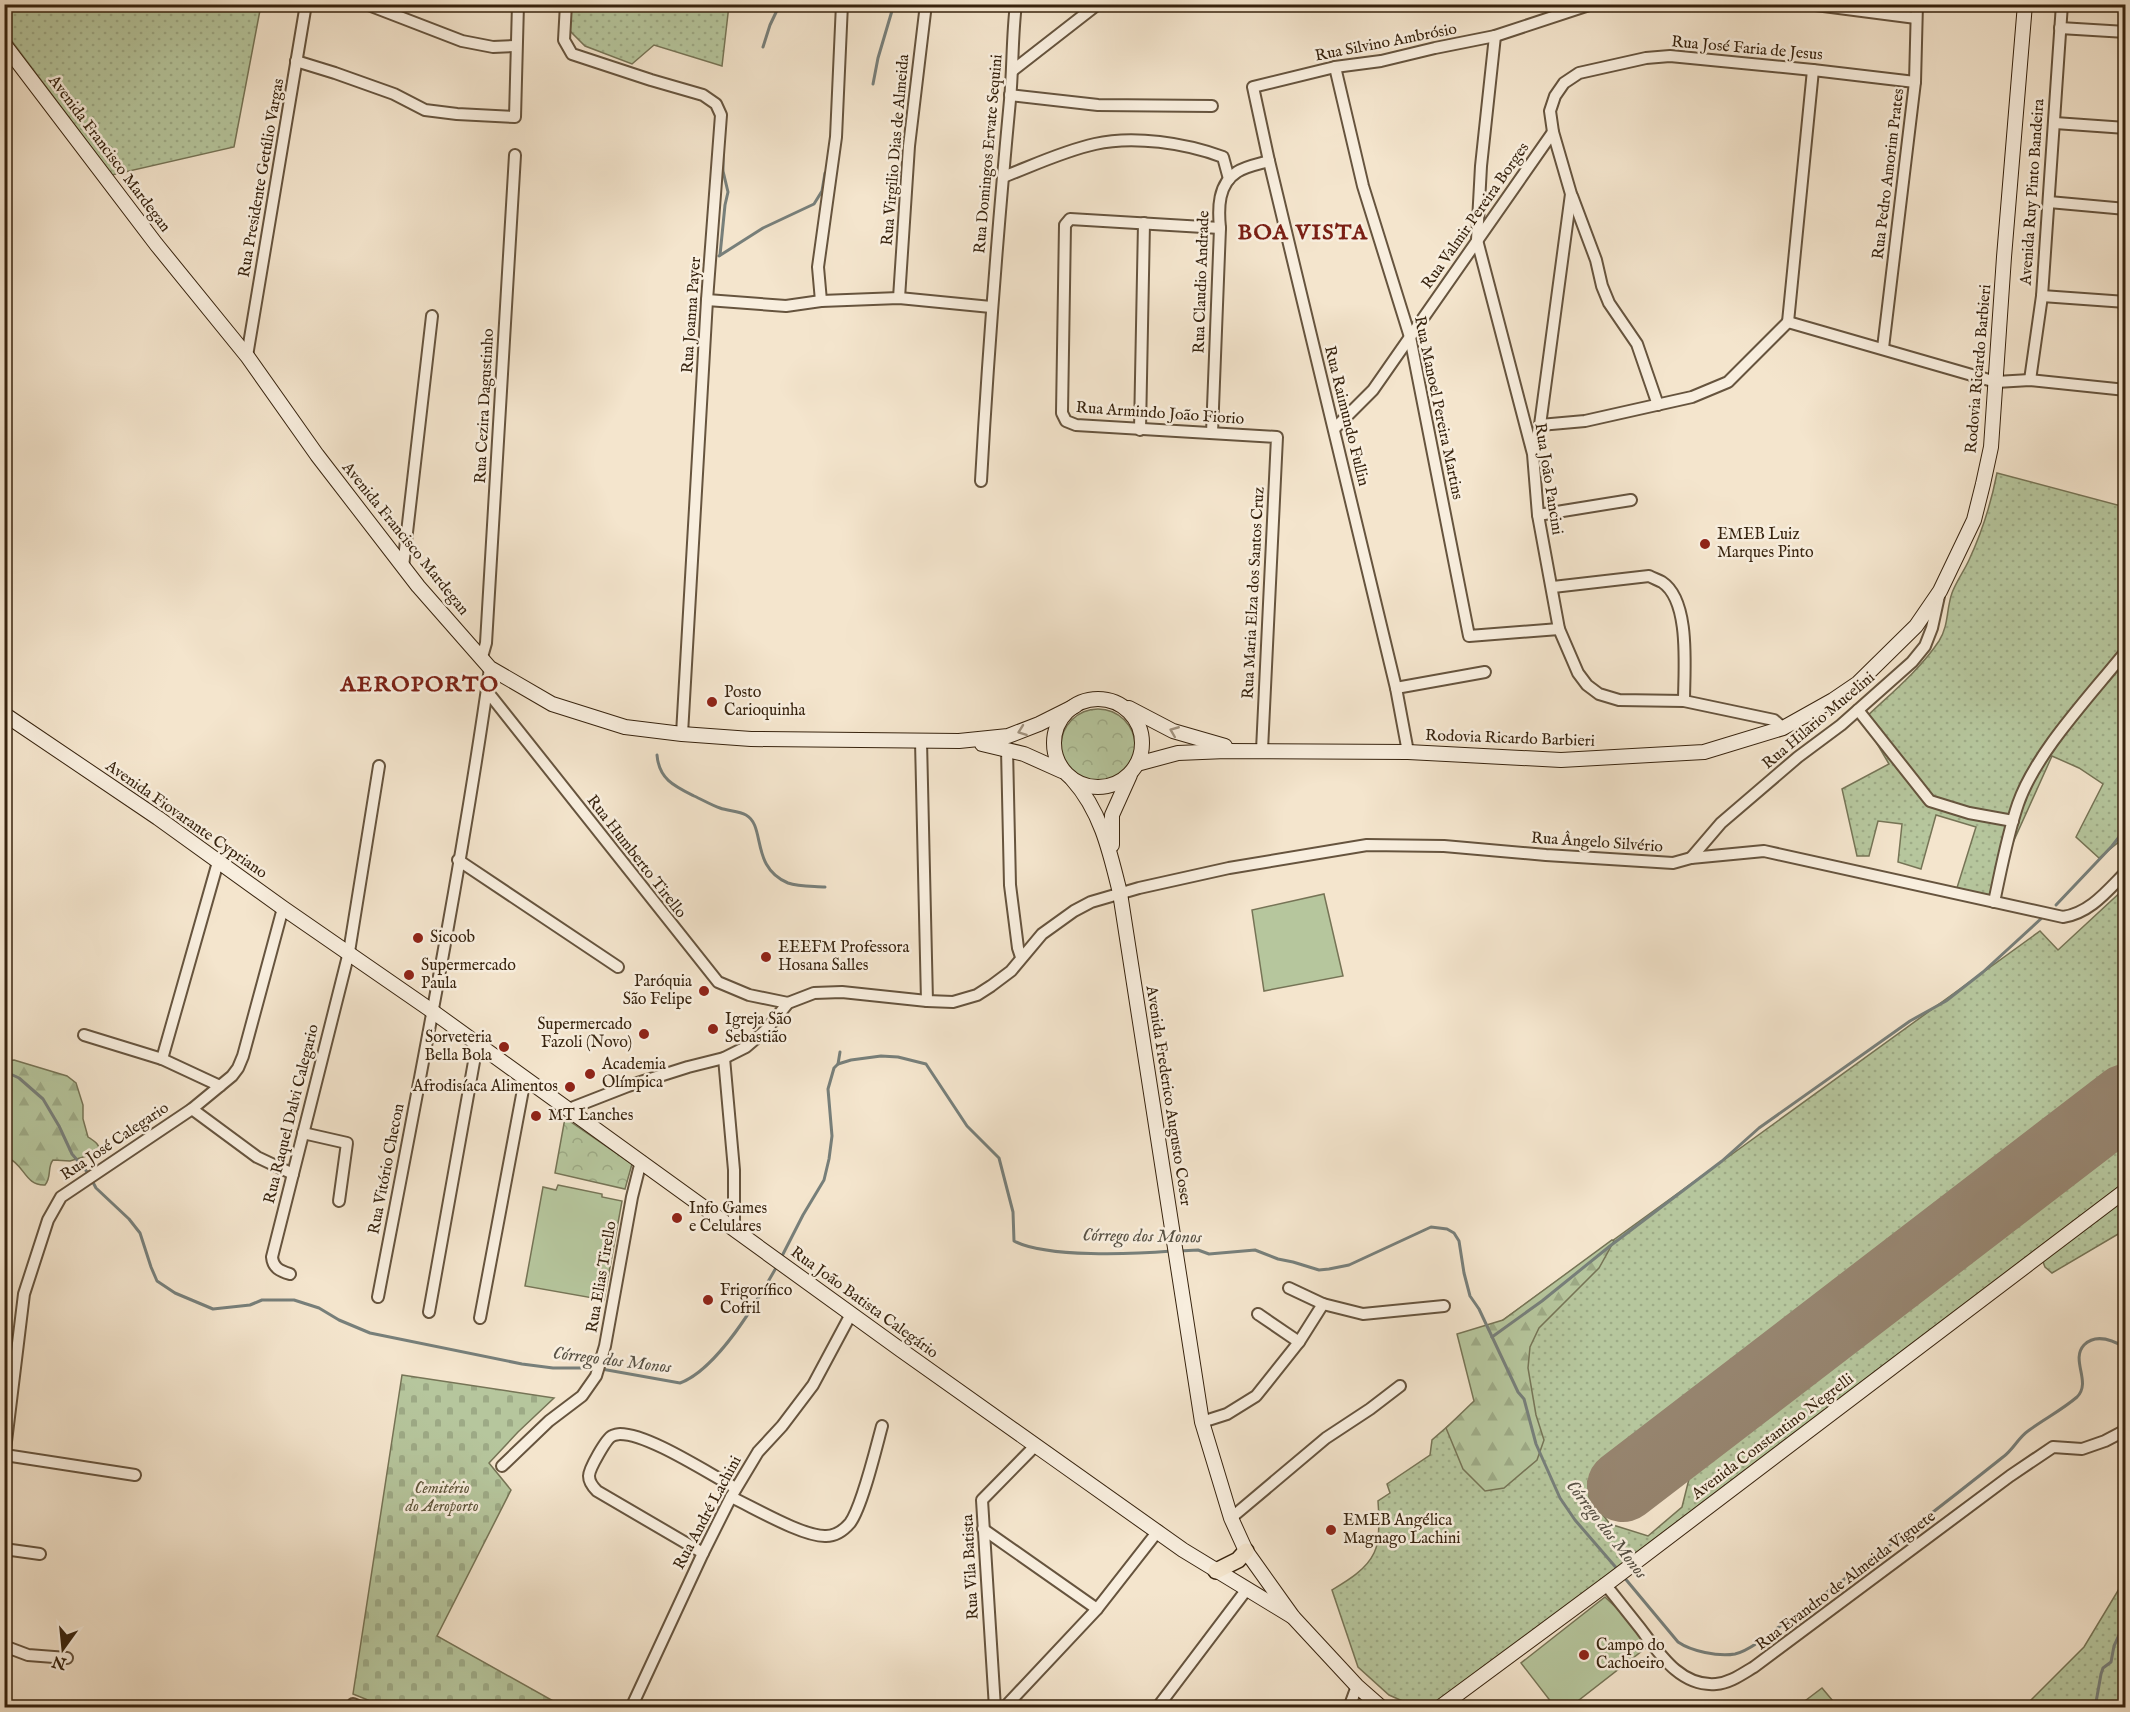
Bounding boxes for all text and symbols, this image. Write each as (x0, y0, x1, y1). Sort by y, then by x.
street label: Rua Silvino Ambrósio (1313, 19, 1459, 67)
street label: Rua José Faria de Jesus (1671, 32, 1824, 66)
street label: Rua Virgilio Dias de Almeida (878, 53, 914, 247)
street label: Rua Domingos Ervate Sequini (970, 54, 1008, 254)
street label: Avenida Francisco Mardegan (43, 71, 175, 237)
street label: Rua Presidente Getúlio Vargas (235, 77, 289, 279)
street label: Rua Pedro Amorim Prates (1869, 87, 1909, 261)
street label: Avenida Ruy Pinto Bandeira (2016, 98, 2049, 287)
street label: Rua Valmir Pereira Borges (1418, 139, 1534, 293)
street label: Rua Claudio Andrade (1190, 210, 1214, 354)
district label: BOA VISTA (1238, 219, 1368, 247)
street label: Rua Joanna Payer (678, 256, 706, 374)
street label: Rodovia Ricardo Barbieri (1962, 284, 1996, 454)
street label: Rua Manoel Pereira Martins (1409, 314, 1467, 502)
street label: Rua Cezira Dagustinho (471, 328, 499, 484)
street label: Rua Raimundo Fullin (1319, 344, 1373, 489)
street label: Rua Armindo João Fiorio (1075, 398, 1245, 430)
street label: Rua João Pancini (1529, 422, 1567, 536)
street label: Avenida Francisco Mardegan (336, 458, 473, 620)
street label: Rua Maria Elza dos Santos Cruz (1238, 486, 1270, 700)
place label: EMEB Luiz Marques Pinto (1717, 525, 1814, 563)
marker: EMEB Luiz Marques Pinto (1698, 537, 1712, 551)
street label: Rua Hilario Mucelini (1759, 668, 1879, 774)
district label: AEROPORTO (339, 671, 500, 699)
place label: Posto Carioquinha (724, 683, 806, 721)
marker: Posto Carioquinha (705, 695, 719, 709)
one-way arrow (1017, 723, 1028, 736)
one-way arrow (1169, 726, 1180, 738)
street label: Rodovia Ricardo Barbieri (1425, 726, 1595, 752)
street label: Avenida Fiovarante Cypriano (100, 756, 271, 884)
street label: Rua Humberto Tirello (582, 791, 691, 923)
street label: Rua Ângelo Silvério (1530, 826, 1664, 858)
place label: Sicoob (430, 928, 476, 948)
marker: Sicoob (411, 931, 425, 945)
place label: EEEFM Professora Hosana Salles (778, 938, 909, 976)
marker: EEEFM Professora Hosana Salles (759, 950, 773, 964)
place label: Supermercado Paula (421, 956, 516, 994)
marker: Supermercado Paula (402, 968, 416, 982)
place label: Paróquia São Felipe (623, 972, 692, 1010)
street label: Avenida Frederico Augusto Coser (1141, 983, 1195, 1208)
marker: Paróquia São Felipe (697, 984, 711, 998)
place label: Igreja São Sebastião (725, 1010, 792, 1048)
place label: Supermercado Fazoli (Novo) (537, 1015, 632, 1053)
street label: Rua Raquel Dalvi Calegario (260, 1022, 324, 1206)
marker: Igreja São Sebastião (706, 1022, 720, 1036)
marker: Supermercado Fazoli (Novo) (637, 1027, 651, 1041)
place label: Sorveteria Bella Bola (424, 1028, 492, 1066)
marker: Sorveteria Bella Bola (497, 1040, 511, 1054)
place label: Academia Olímpica (601, 1055, 666, 1093)
marker: Academia Olímpica (583, 1067, 597, 1081)
place label: Afrodisíaca Alimentos (412, 1077, 558, 1097)
marker: Afrodisíaca Alimentos (563, 1080, 577, 1094)
street label: Rua José Calegario (57, 1098, 173, 1186)
street label: Rua Vitório Checon (365, 1101, 410, 1236)
place label: MT Lanches (548, 1106, 634, 1126)
marker: MT Lanches (529, 1109, 543, 1123)
place label: Info Games e Celulares (689, 1199, 768, 1237)
marker: Info Games e Celulares (670, 1211, 684, 1225)
street label: Rua Elias Tirello (582, 1219, 622, 1334)
water label: Córrego dos Monos (1082, 1224, 1203, 1250)
street label: Rua João Batista Calegário (786, 1243, 942, 1364)
place label: Frigorífico Cofril (720, 1281, 793, 1319)
marker: Frigorífico Cofril (701, 1293, 715, 1307)
water label: Córrego dos Monos (551, 1342, 674, 1380)
street label: Avenida Constantino Negrelli (1687, 1370, 1858, 1505)
street label: Rua André Lachini (670, 1453, 746, 1573)
water label: Córrego dos Monos (1560, 1476, 1652, 1585)
park label: Cemitério do Aeroporto (405, 1479, 479, 1517)
street label: Rua Evandro de Almeida Viguete (1752, 1507, 1940, 1655)
place label: EMEB Angélica Magnago Lachini (1343, 1511, 1461, 1549)
street label: Rua Vila Batista (958, 1514, 984, 1620)
marker: EMEB Angélica Magnago Lachini (1324, 1523, 1338, 1537)
north arrow (33, 1619, 93, 1679)
place label: Campo do Cachoeiro (1596, 1636, 1665, 1674)
marker: Campo do Cachoeiro (1577, 1648, 1591, 1662)
text: N (50, 1650, 70, 1673)

